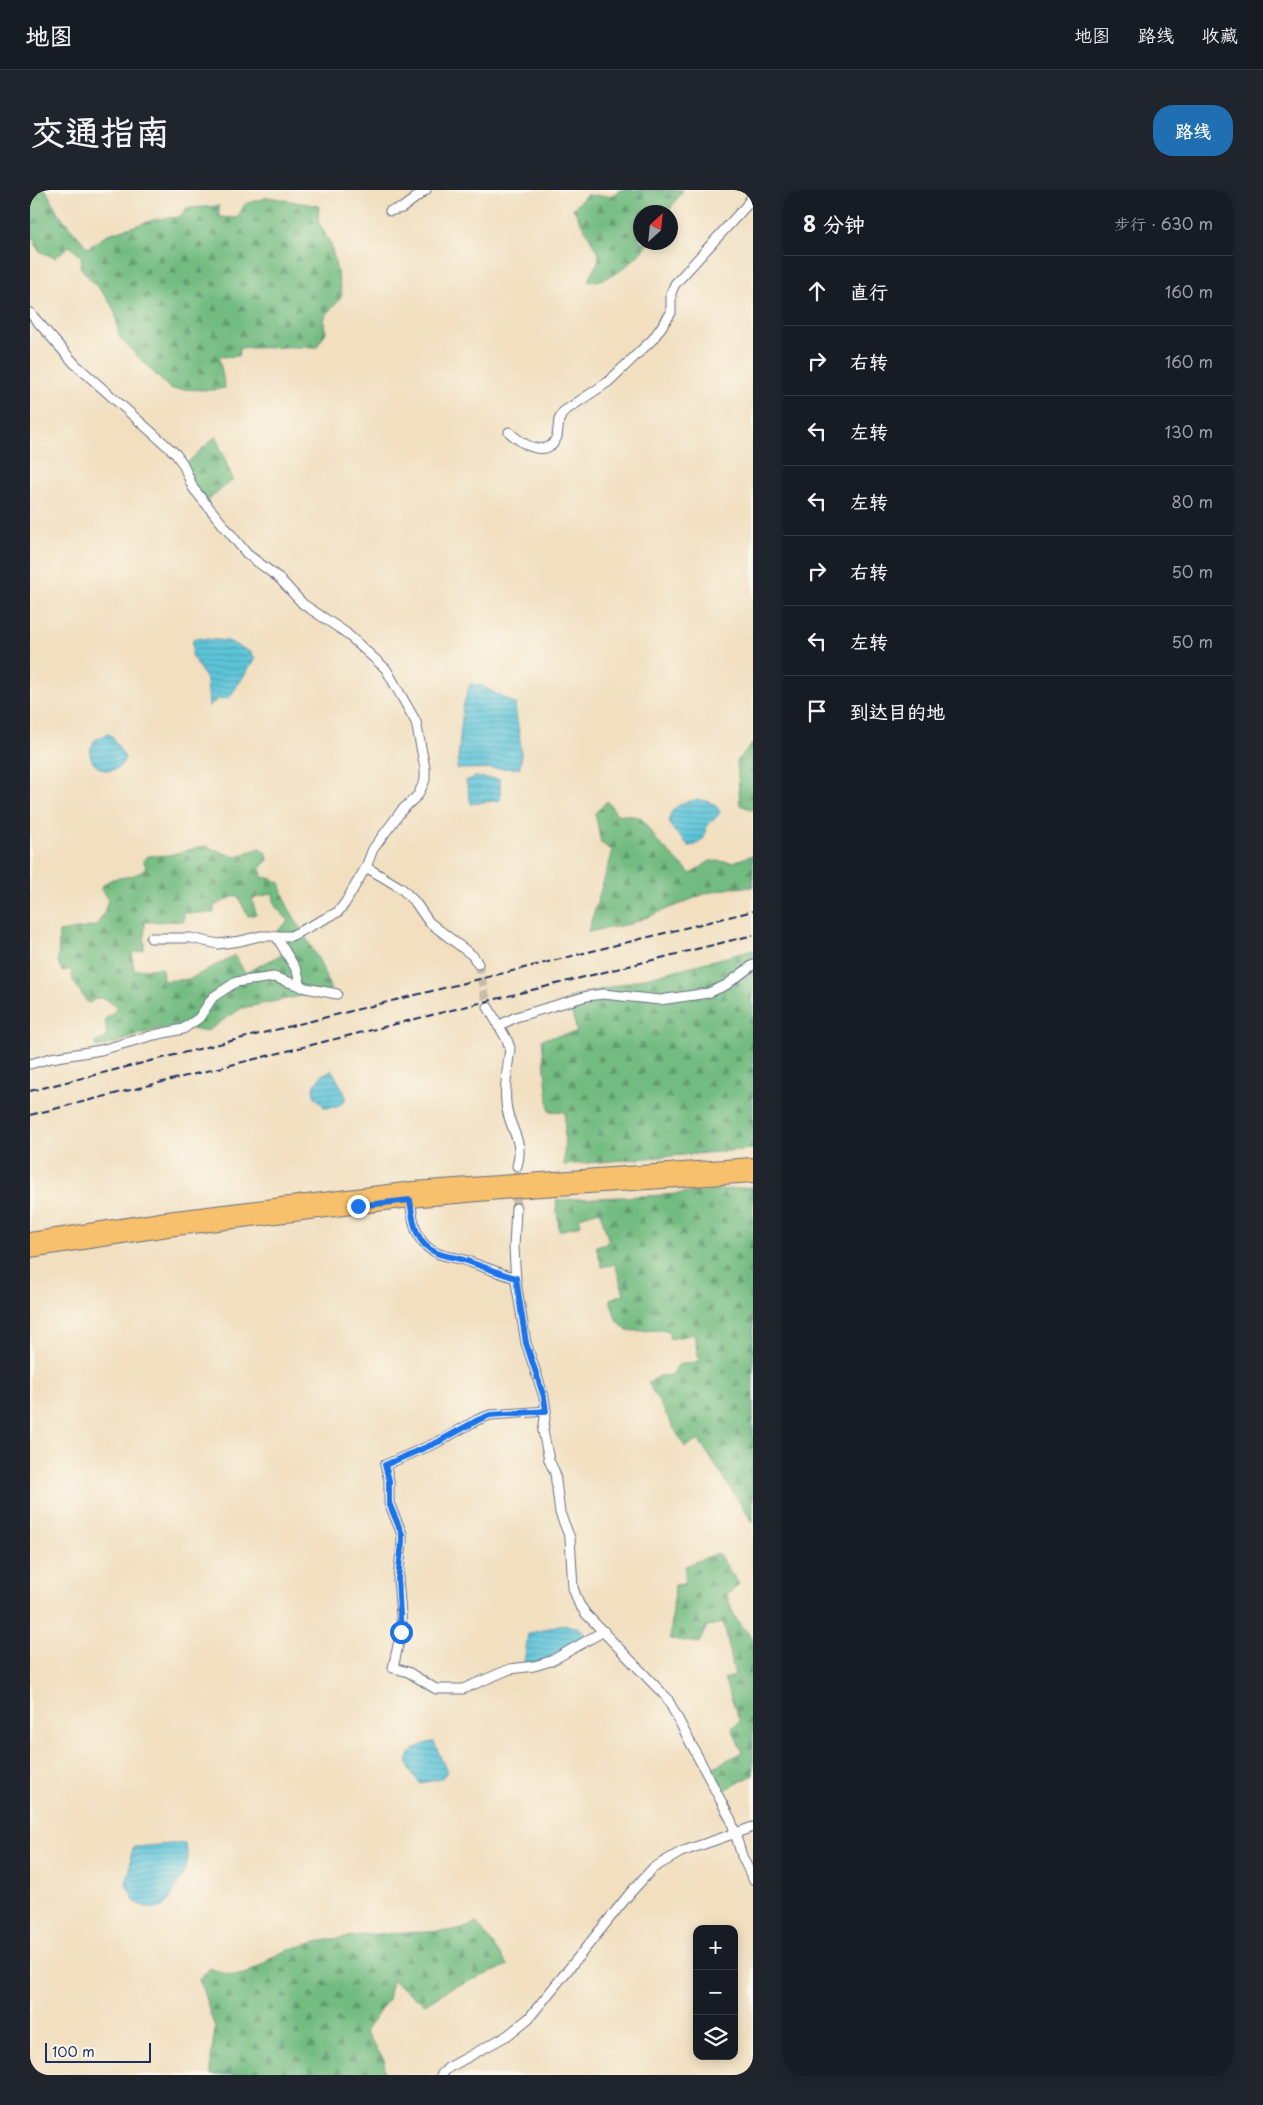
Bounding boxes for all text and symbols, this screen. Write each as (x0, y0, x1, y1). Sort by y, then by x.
text: 地图 (25, 17, 73, 53)
text: 地图 (1074, 21, 1110, 48)
text: 路线 (1138, 21, 1174, 48)
text: 收藏 (1202, 21, 1238, 48)
text: 交通指南 (30, 104, 170, 157)
button: 路线 (1153, 105, 1233, 156)
north arrow (633, 205, 678, 250)
text: 8 分钟 (803, 207, 865, 239)
text: 步行 · 630 m (1114, 211, 1213, 235)
icon: ahead (803, 277, 831, 305)
text: 直行 (850, 277, 888, 305)
text: 160 m (1165, 279, 1213, 303)
icon: right (803, 347, 831, 375)
text: 右转 (850, 347, 888, 375)
text: 160 m (1165, 349, 1213, 373)
icon: left (803, 417, 831, 445)
text: 左转 (850, 417, 888, 445)
text: 130 m (1165, 419, 1213, 443)
icon: left (803, 487, 831, 515)
text: 左转 (850, 487, 888, 515)
text: 80 m (1171, 489, 1213, 513)
icon: right (803, 557, 831, 585)
text: 右转 (850, 557, 888, 585)
text: 50 m (1172, 559, 1213, 583)
icon: left (803, 627, 831, 655)
text: 左转 (850, 627, 888, 655)
text: 50 m (1172, 629, 1213, 653)
icon: arrive (803, 697, 831, 725)
text: 到达目的地 (850, 697, 945, 725)
route end (347, 1195, 370, 1218)
route start (390, 1621, 413, 1644)
map controls (693, 1925, 738, 2060)
button: + (693, 1925, 738, 1970)
button: − (693, 1970, 738, 2015)
button: layers (693, 2015, 738, 2060)
scale bar (45, 2040, 151, 2063)
text: 100 m (52, 2041, 95, 2062)

